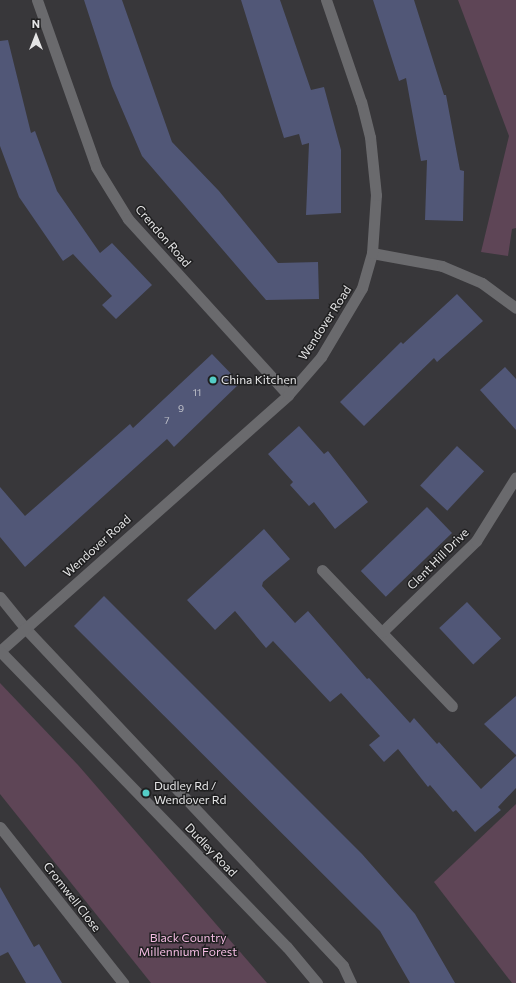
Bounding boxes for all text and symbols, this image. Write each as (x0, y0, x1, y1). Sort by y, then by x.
north arrow (16, 16, 56, 56)
text: N (32, 17, 40, 30)
street label: Crendon Road (132, 202, 194, 270)
street label: Wendover Road (296, 283, 354, 363)
place label: China Kitchen (221, 373, 297, 387)
marker: China Kitchen (208, 375, 218, 385)
house number: 11 (193, 387, 201, 399)
house number: 9 (178, 403, 184, 415)
house number: 7 (164, 415, 170, 427)
street label: Wendover Road (60, 512, 134, 580)
street label: Clent Hill Drive (404, 525, 472, 593)
place label: Dudley Rd / Wendover Rd (154, 779, 226, 807)
marker: Dudley Rd / Wendover Rd (141, 788, 151, 798)
street label: Dudley Road (182, 820, 240, 880)
street label: Cromwell Close (40, 859, 104, 935)
park label: Black Country Millennium Forest (139, 931, 237, 959)

